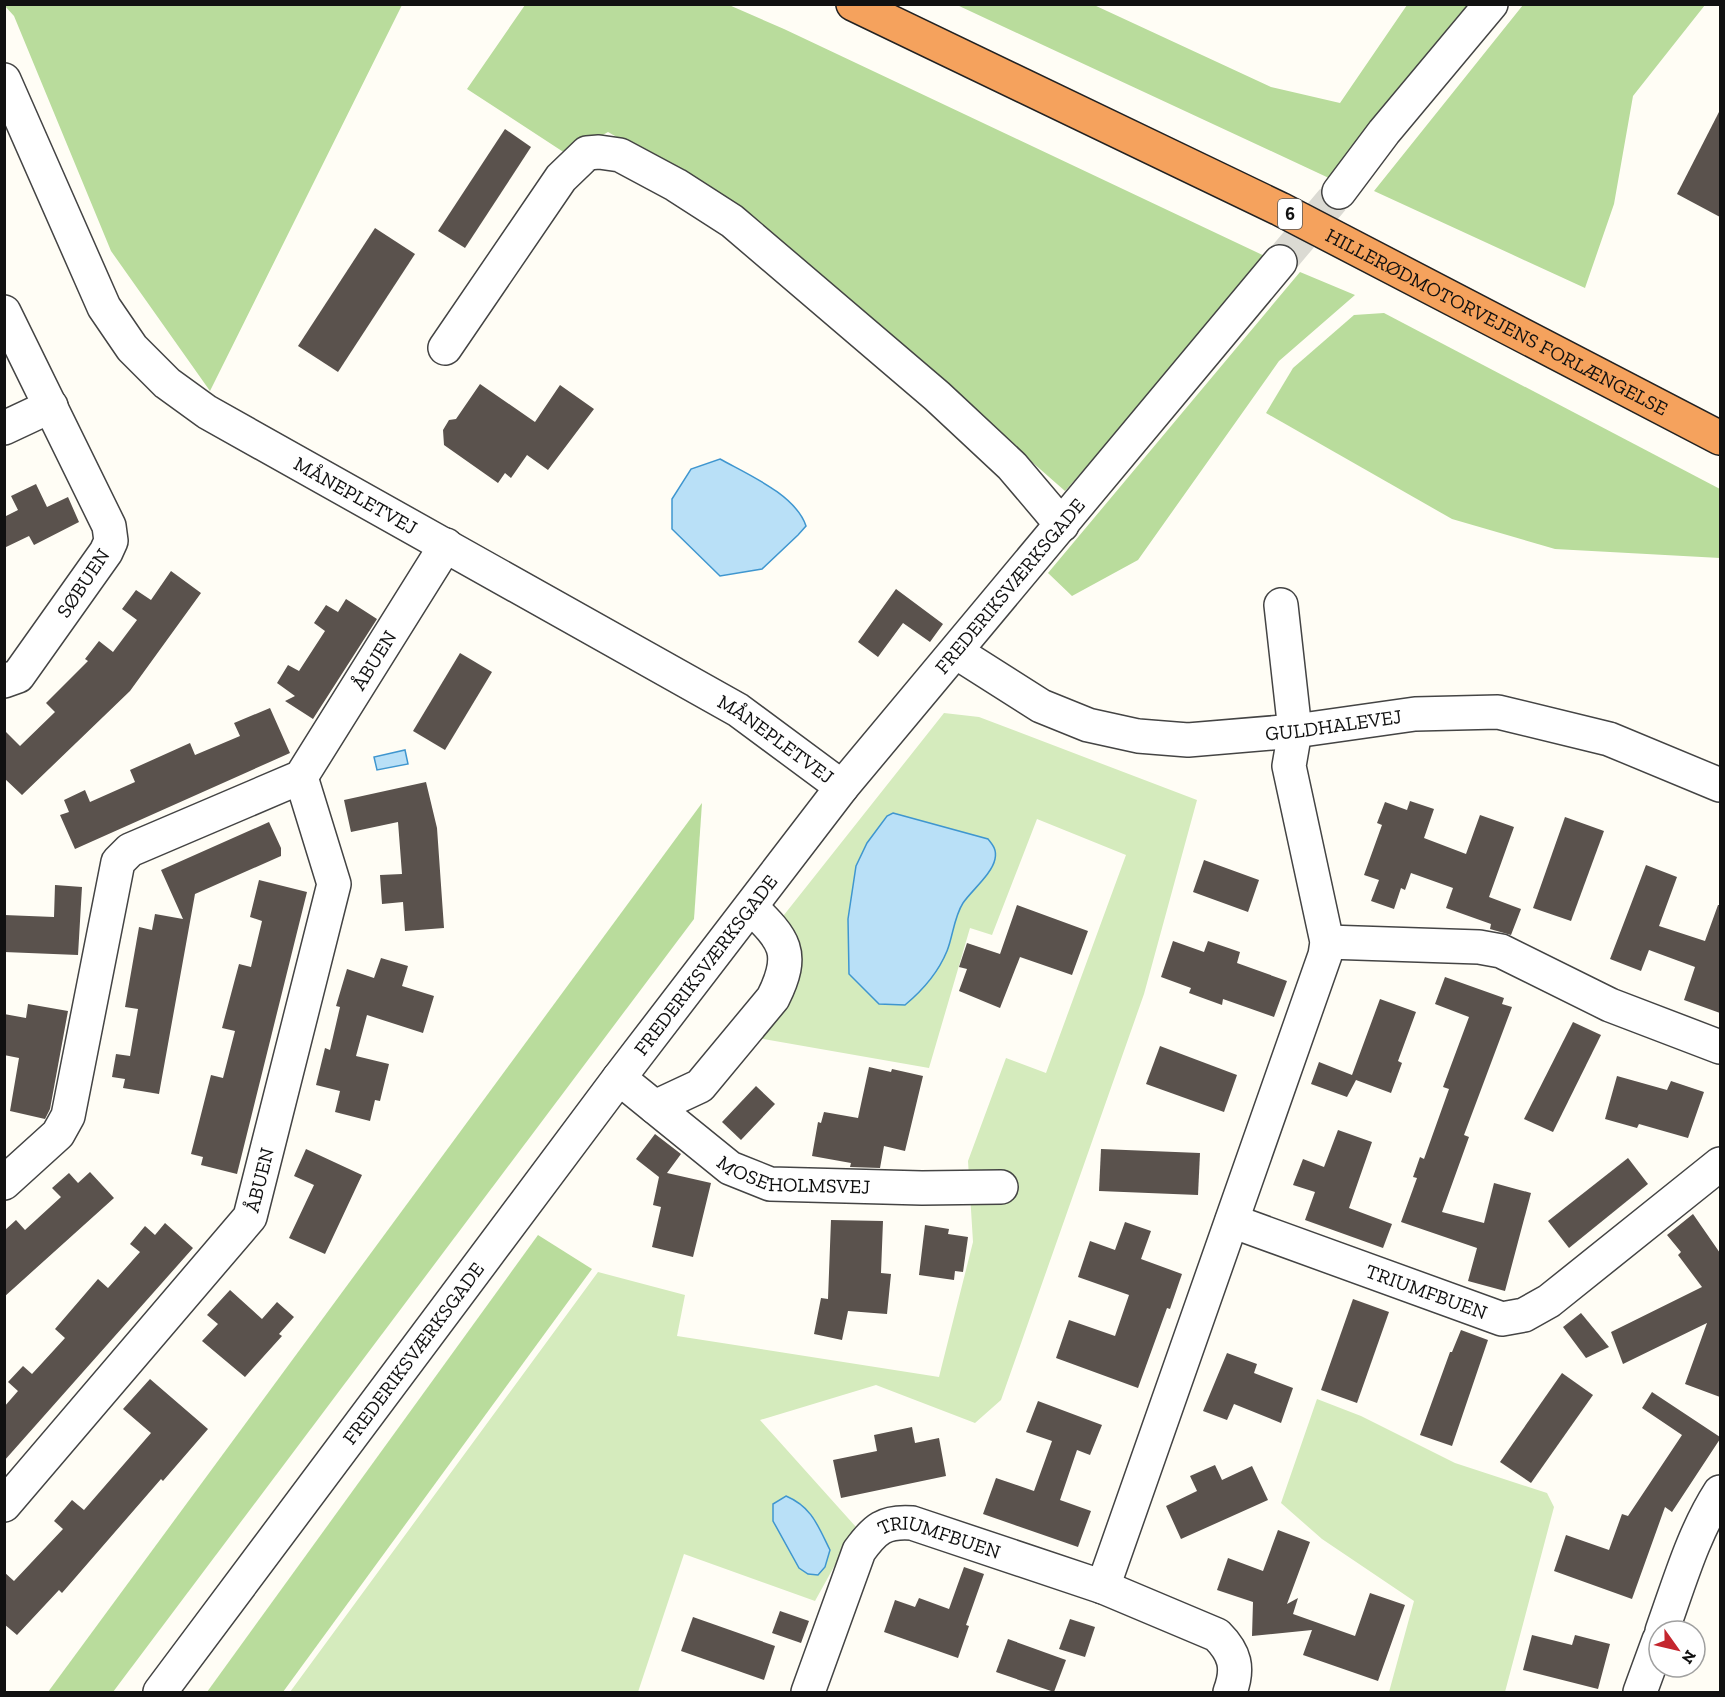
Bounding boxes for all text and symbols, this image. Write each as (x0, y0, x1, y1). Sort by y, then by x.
road number: 6 (1278, 199, 1302, 229)
street label: HILLERØDMOTORVEJENS FORLÆNGELSE (1322, 223, 1672, 421)
street label: MÅNEPLETVEJ (290, 451, 421, 539)
street label: FREDERIKSVÆRKSGADE (930, 493, 1090, 679)
street label: SØBUEN (51, 544, 115, 622)
street label: ÅBUEN (346, 626, 402, 695)
street label: MÅNEPLETVEJ (714, 689, 839, 789)
street label: GULDHALEVEJ (1264, 704, 1403, 745)
street label: FREDERIKSVÆRKSGADE (629, 870, 782, 1060)
street label: ÅBUEN (240, 1145, 279, 1215)
street label: MOSEHOLMSVEJ (712, 1150, 871, 1199)
street label: FREDERIKSVÆRKSGADE (337, 1257, 489, 1449)
street label: TRIUMFBUEN (1363, 1259, 1491, 1325)
street label: TRIUMFBUEN (874, 1510, 1004, 1564)
north arrow (1647, 1619, 1707, 1679)
text: N (1678, 1647, 1700, 1667)

